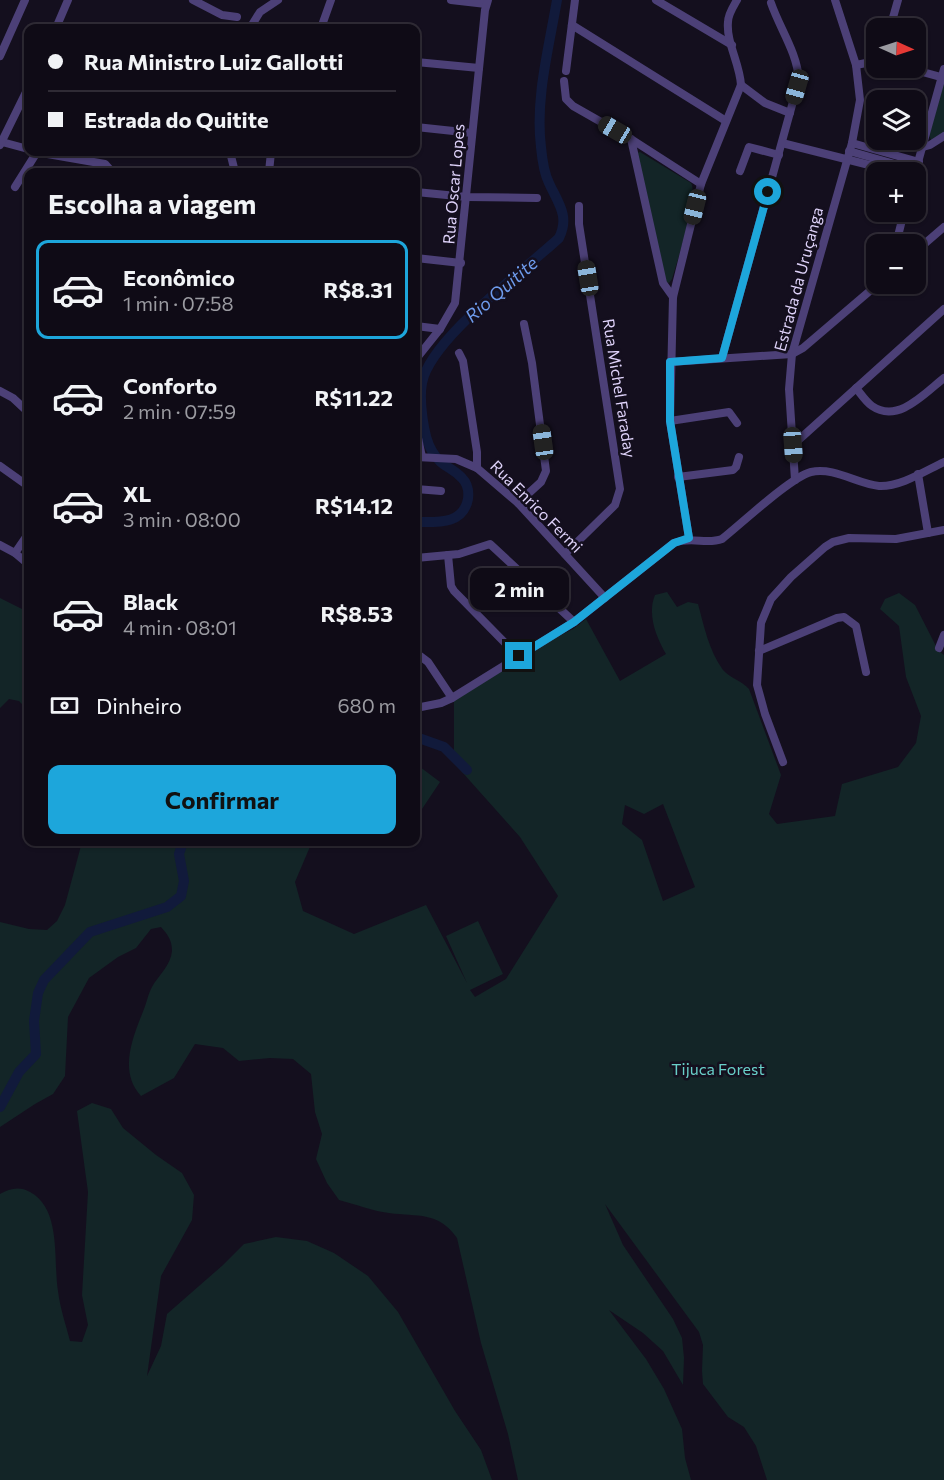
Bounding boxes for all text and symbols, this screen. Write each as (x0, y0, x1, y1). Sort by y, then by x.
north arrow (866, 18, 926, 78)
map controls (866, 18, 926, 294)
text: Rua Ministro Luiz Gallotti (84, 48, 343, 75)
car (783, 67, 811, 107)
button: layers (866, 90, 926, 150)
text: Estrada do Quitite (84, 106, 269, 133)
car (595, 113, 635, 147)
street label: Rua Oscar Lopes (438, 123, 468, 245)
button: + (866, 162, 926, 222)
route start (754, 178, 781, 205)
text: Escolha a viagem (48, 187, 256, 220)
car (682, 187, 708, 227)
street label: Estrada da Uruçanga (770, 205, 826, 353)
button: − (866, 234, 926, 294)
water label: Rio Quitite (460, 251, 542, 327)
car (576, 259, 600, 297)
icon: car (51, 263, 105, 317)
text: Econômico (123, 264, 235, 291)
text: R$8.31 (323, 276, 393, 303)
text: 1 min · 07:58 (123, 291, 234, 315)
street label: Rua Michel Faraday (600, 317, 640, 459)
icon: car (51, 371, 105, 425)
text: Conforto (123, 372, 217, 399)
text: R$11.22 (314, 384, 393, 411)
text: 2 min · 07:59 (123, 399, 236, 423)
car (532, 423, 554, 461)
car (783, 426, 803, 464)
street label: Rua Enrico Fermi (487, 456, 587, 556)
icon: car (51, 479, 105, 533)
text: XL (123, 480, 151, 507)
text: R$14.12 (315, 492, 393, 519)
text: 3 min · 08:00 (123, 507, 241, 531)
callout: 2 min (470, 569, 568, 611)
text: 2 min (495, 577, 544, 601)
icon: car (51, 587, 105, 641)
text: Black (123, 588, 178, 615)
text: R$8.53 (320, 600, 393, 627)
text: 4 min · 08:01 (123, 615, 237, 639)
route end (505, 642, 532, 669)
icon: cash (48, 689, 81, 722)
text: Dinheiro (96, 692, 182, 719)
text: 680 m (337, 693, 396, 717)
button: Confirmar (48, 765, 396, 834)
park label: Tijuca Forest (671, 1059, 765, 1078)

